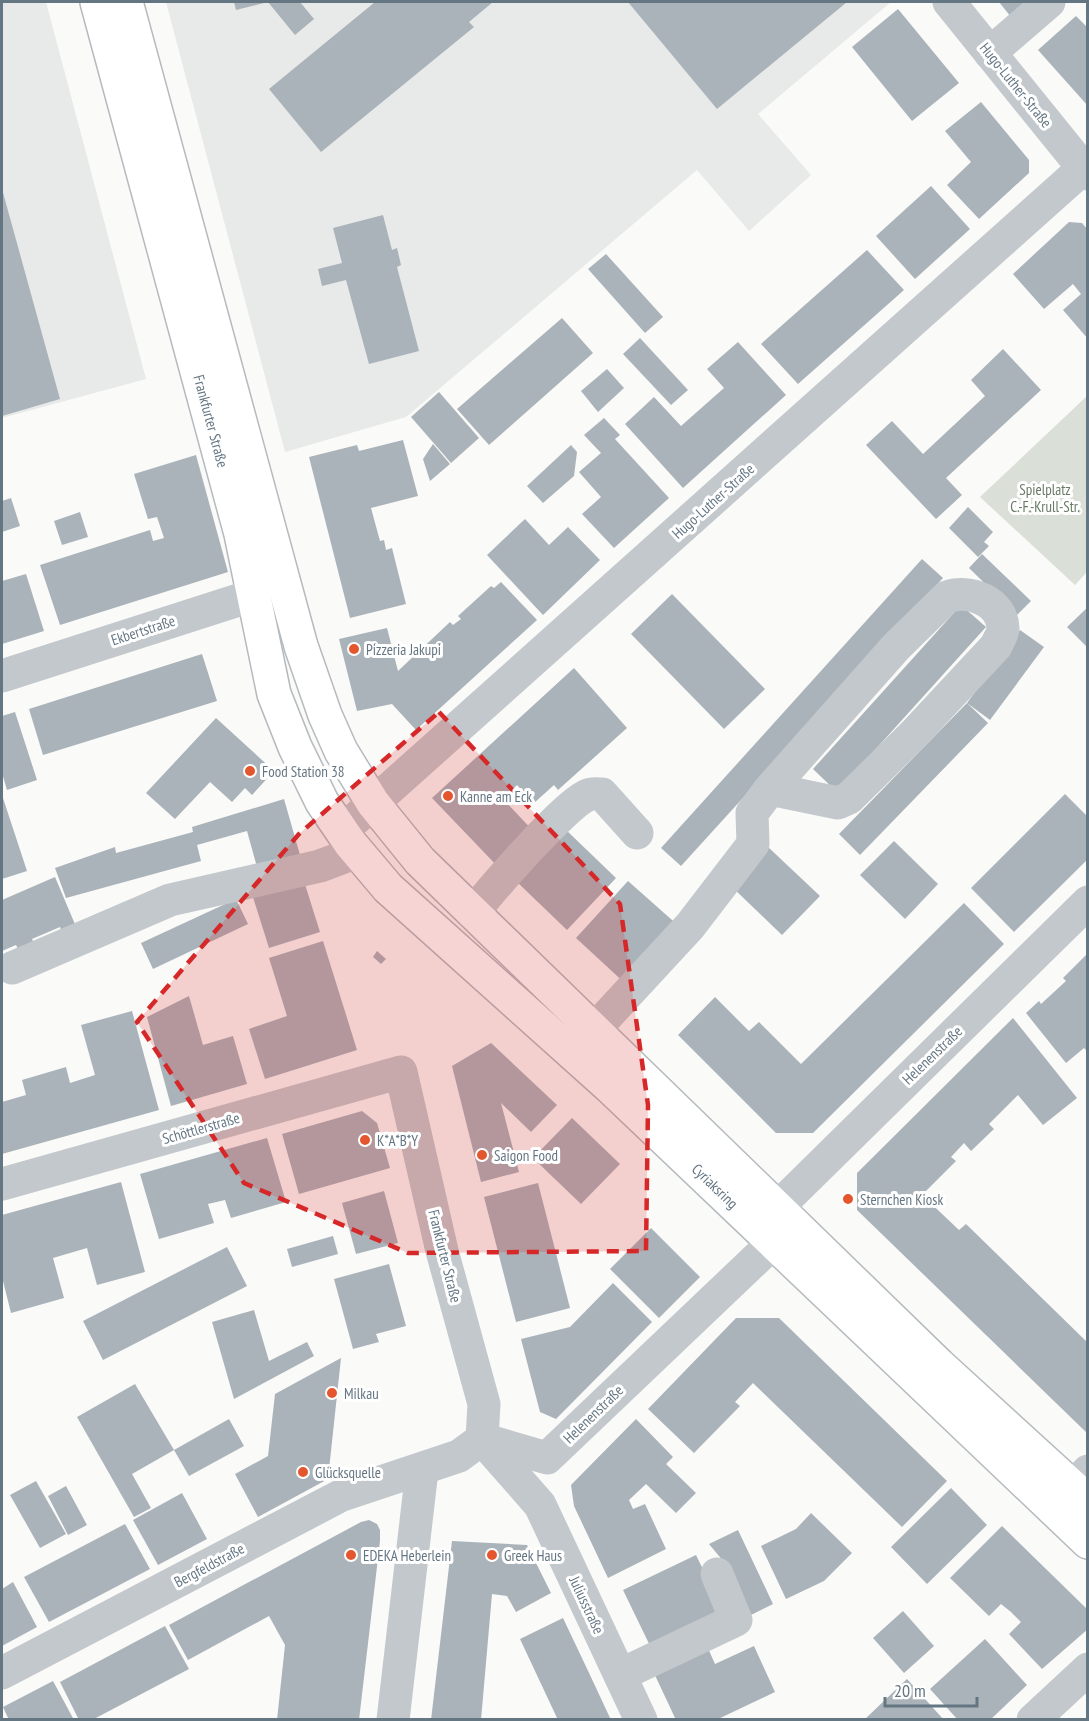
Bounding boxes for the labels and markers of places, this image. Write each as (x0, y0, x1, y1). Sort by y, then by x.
place label: Pizzeria Jakupi (366, 640, 441, 659)
marker: Pizzeria Jakupi (347, 642, 361, 656)
place label: Food Station 38 (262, 762, 345, 781)
marker: Food Station 38 (243, 764, 257, 778)
place label: Kanne am Eck (460, 787, 532, 806)
marker: Kanne am Eck (441, 789, 455, 803)
place label: K*A*B*Y (377, 1131, 418, 1150)
marker: K*A*B*Y (358, 1133, 372, 1147)
place label: Saigon Food (494, 1146, 558, 1165)
marker: Saigon Food (475, 1148, 489, 1162)
place label: Sternchen Kiosk (860, 1190, 943, 1209)
marker: Sternchen Kiosk (841, 1192, 855, 1206)
place label: Milkau (344, 1384, 379, 1403)
marker: Milkau (325, 1386, 339, 1400)
place label: Glücksquelle (315, 1463, 381, 1482)
marker: Glücksquelle (296, 1465, 310, 1479)
place label: EDEKA Heberlein (363, 1546, 451, 1565)
place label: Greek Haus (504, 1546, 562, 1565)
marker: EDEKA Heberlein (344, 1548, 358, 1562)
marker: Greek Haus (485, 1548, 499, 1562)

